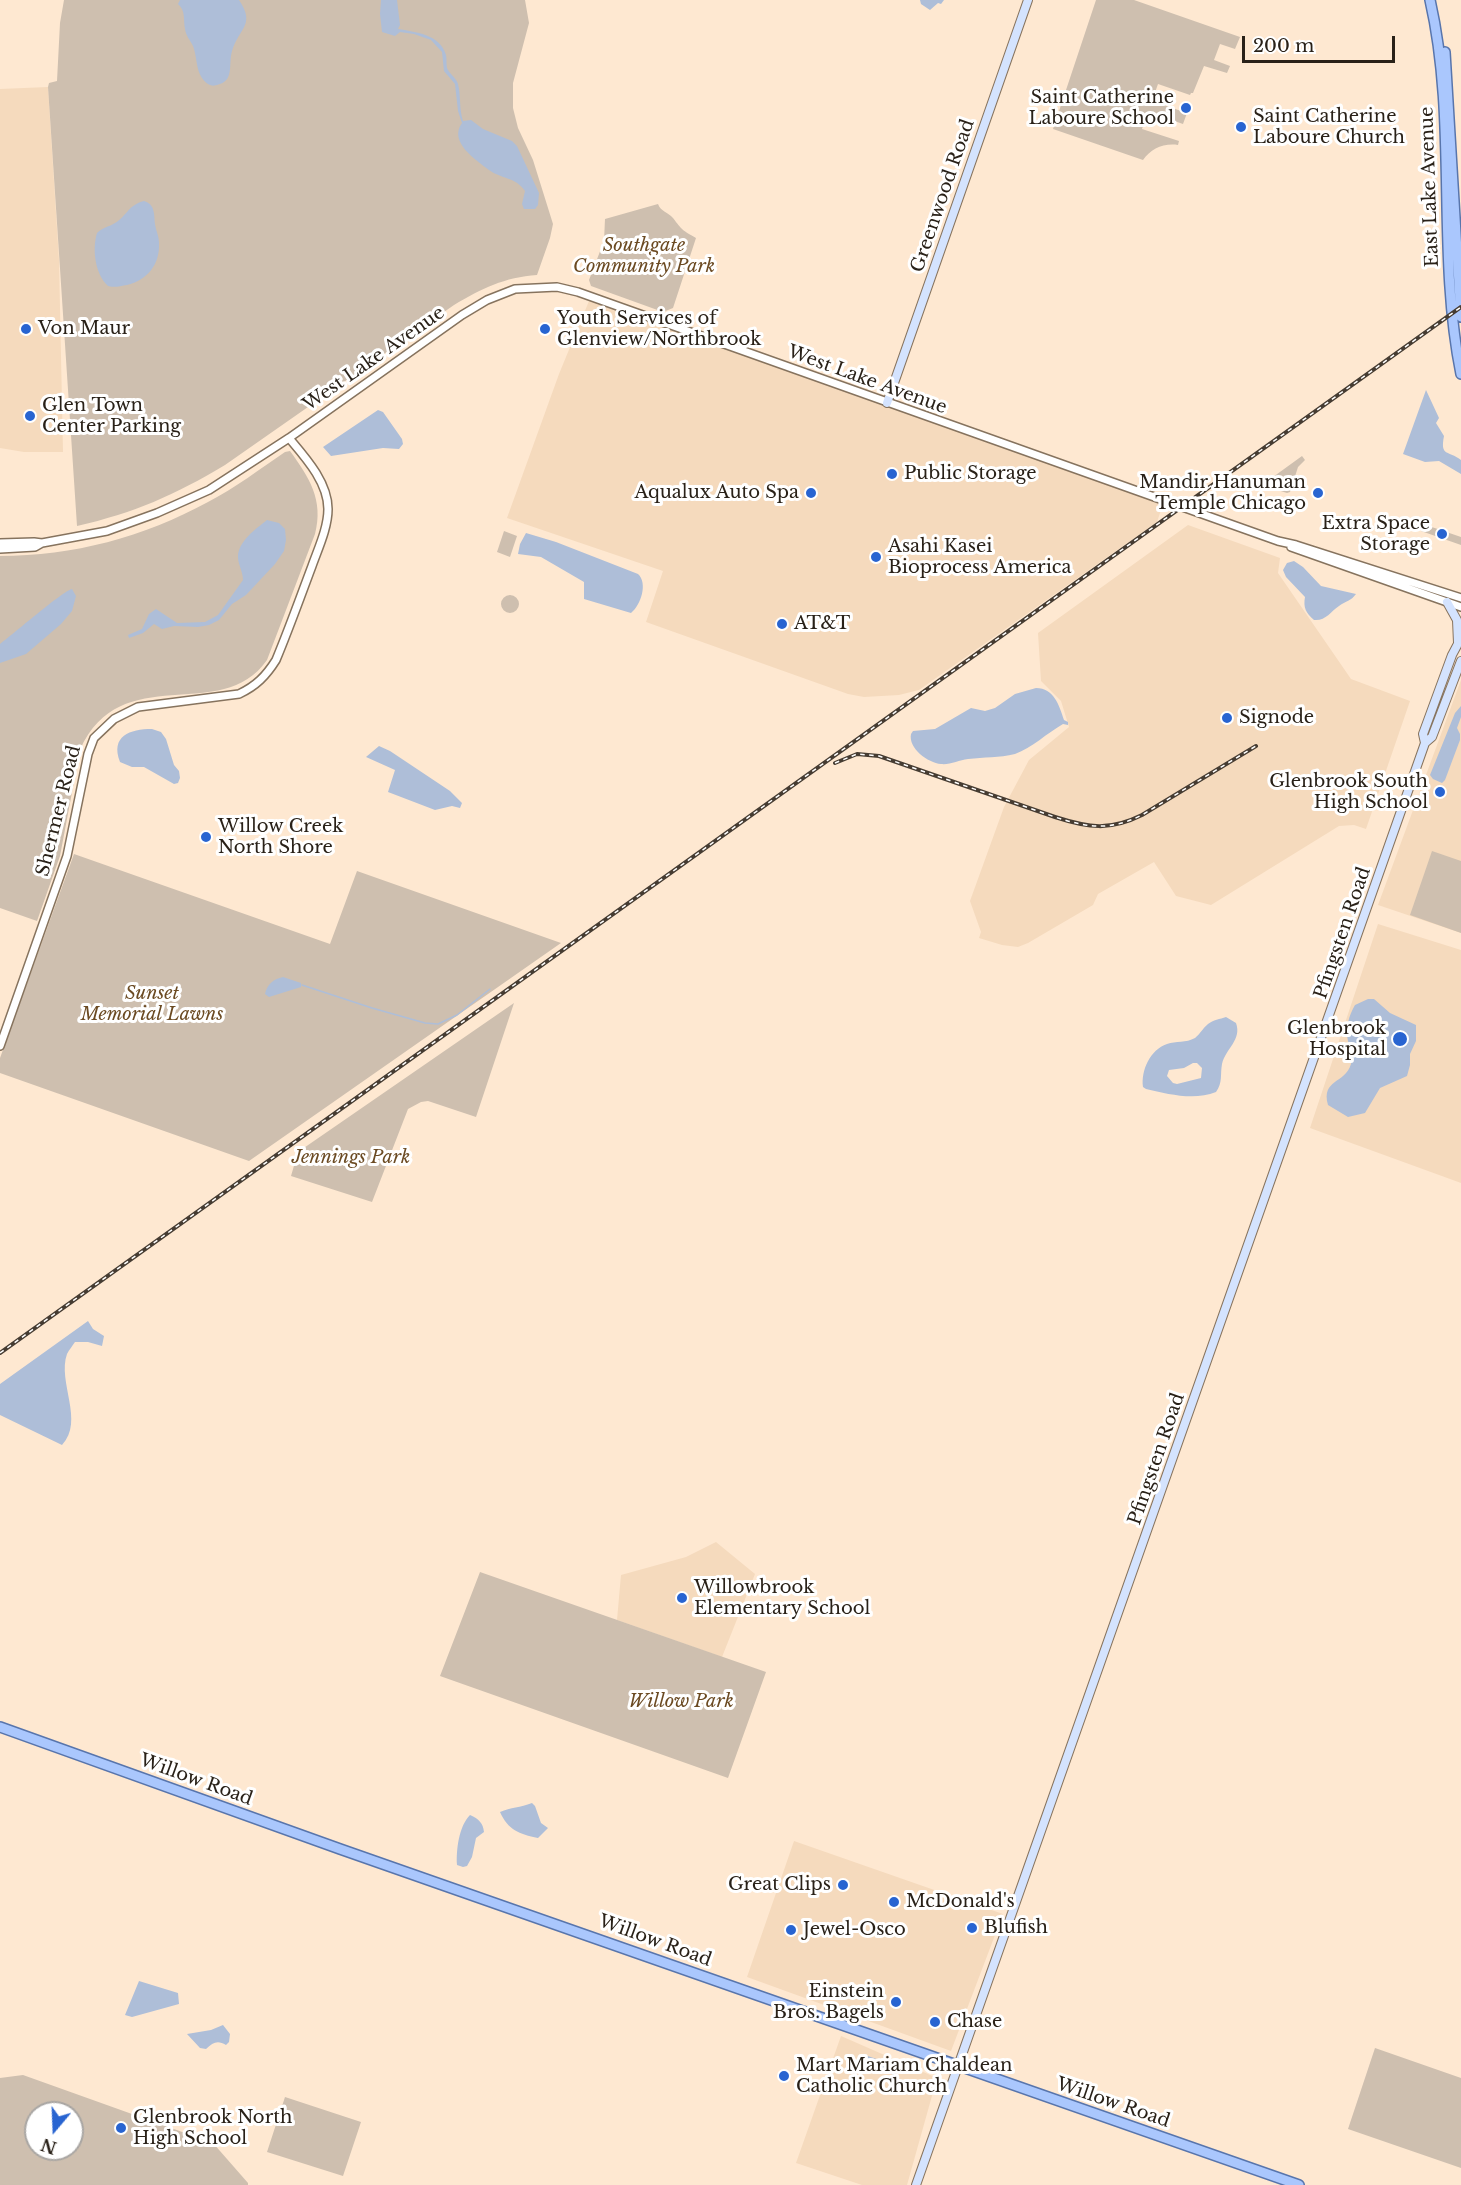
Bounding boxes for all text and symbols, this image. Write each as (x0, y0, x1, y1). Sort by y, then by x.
scale bar (1245, 24, 1398, 62)
text: 200 m (1253, 35, 1314, 57)
place label: Saint Catherine Laboure School (1028, 87, 1174, 130)
marker: Saint Catherine Laboure School (1179, 101, 1193, 115)
place label: Saint Catherine Laboure Church (1253, 106, 1405, 148)
street label: East Lake Avenue (1416, 106, 1444, 268)
street label: Greenwood Road (907, 117, 979, 275)
marker: Saint Catherine Laboure Church (1234, 120, 1248, 134)
park label: Southgate Community Park (573, 235, 715, 278)
street label: West Lake Avenue (299, 302, 449, 416)
place label: Youth Services of Glenview/Northbrook (557, 308, 761, 350)
place label: Von Maur (38, 318, 130, 340)
marker: Von Maur (19, 322, 33, 336)
marker: Youth Services of Glenview/Northbrook (538, 322, 552, 336)
street label: West Lake Avenue (784, 341, 950, 419)
place label: Glen Town Center Parking (42, 395, 181, 438)
marker: Glen Town Center Parking (23, 409, 37, 423)
place label: Public Storage (904, 463, 1037, 485)
marker: Public Storage (885, 467, 899, 481)
place label: Mandir Hanuman Temple Chicago (1139, 472, 1306, 514)
place label: Aqualux Auto Spa (634, 482, 799, 504)
marker: Aqualux Auto Spa (804, 486, 818, 500)
marker: Mandir Hanuman Temple Chicago (1311, 486, 1325, 500)
place label: Extra Space Storage (1322, 513, 1430, 556)
marker: Extra Space Storage (1435, 527, 1449, 541)
place label: Asahi Kasei Bioprocess America (888, 536, 1071, 578)
marker: Asahi Kasei Bioprocess America (869, 550, 883, 564)
place label: AT&T (794, 613, 850, 635)
marker: AT&T (775, 617, 789, 631)
place label: Signode (1239, 707, 1314, 729)
marker: Signode (1220, 711, 1234, 725)
street label: Shermer Road (32, 743, 86, 879)
place label: Glenbrook South High School (1269, 771, 1428, 814)
marker: Glenbrook South High School (1433, 785, 1447, 799)
place label: Willow Creek North Shore (218, 816, 343, 858)
marker: Willow Creek North Shore (199, 830, 213, 844)
street label: Pfingsten Road (1310, 864, 1376, 1002)
park label: Sunset Memorial Lawns (81, 983, 223, 1026)
place label: Glenbrook Hospital (1287, 1018, 1386, 1060)
marker: Glenbrook Hospital (1391, 1030, 1409, 1048)
park label: Jennings Park (292, 1147, 410, 1169)
street label: Pfingsten Road (1124, 1390, 1190, 1528)
place label: Willowbrook Elementary School (694, 1577, 870, 1620)
marker: Willowbrook Elementary School (675, 1591, 689, 1605)
park label: Willow Park (628, 1691, 734, 1713)
street label: Willow Road (137, 1750, 255, 1810)
place label: Great Clips (728, 1874, 831, 1896)
marker: Great Clips (836, 1878, 850, 1892)
place label: McDonald's (906, 1891, 1015, 1913)
marker: McDonald's (887, 1895, 901, 1909)
street label: Willow Road (596, 1911, 714, 1971)
place label: Blufish (984, 1917, 1048, 1939)
place label: Jewel-Osco (803, 1919, 906, 1941)
marker: Blufish (965, 1921, 979, 1935)
marker: Jewel-Osco (784, 1923, 798, 1937)
place label: Einstein Bros. Bagels (773, 1981, 884, 2024)
marker: Einstein Bros. Bagels (889, 1995, 903, 2009)
place label: Chase (947, 2011, 1002, 2033)
marker: Chase (928, 2015, 942, 2029)
place label: Mart Mariam Chaldean Catholic Church (796, 2055, 1012, 2098)
marker: Mart Mariam Chaldean Catholic Church (777, 2069, 791, 2083)
street label: Willow Road (1053, 2073, 1173, 2133)
north arrow (24, 2101, 84, 2161)
place label: Glenbrook North High School (133, 2107, 292, 2150)
marker: Glenbrook North High School (114, 2121, 128, 2135)
text: N (38, 2134, 59, 2158)

